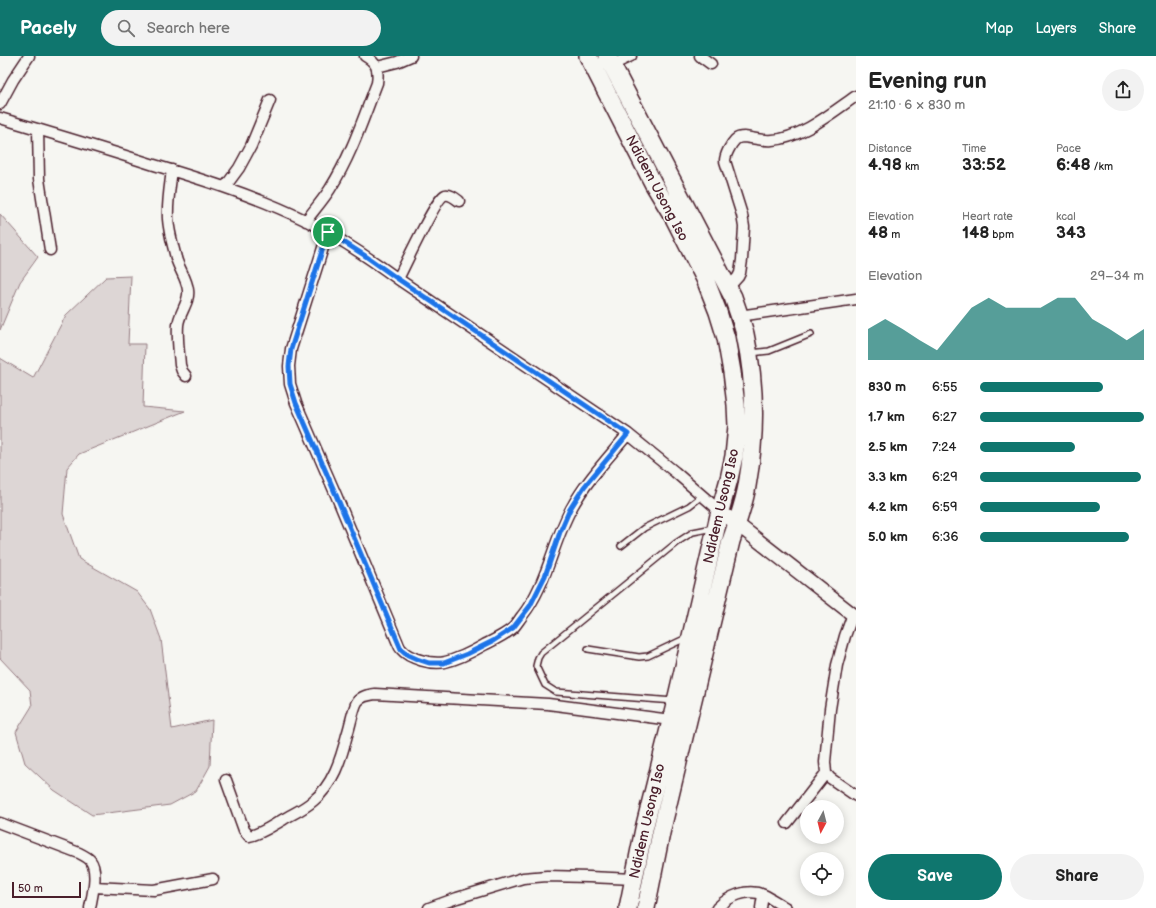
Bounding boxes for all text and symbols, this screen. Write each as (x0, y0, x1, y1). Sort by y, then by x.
search box (101, 10, 381, 46)
text: Pacely (20, 17, 77, 40)
icon: search (115, 17, 137, 39)
text: Search here (147, 19, 230, 38)
text: Map (985, 20, 1013, 37)
text: Layers (1035, 20, 1077, 37)
text: Share (1099, 20, 1136, 37)
text: Evening run (868, 68, 987, 95)
button: share (1102, 69, 1144, 111)
text: 21:10 · 6 × 830 m (868, 97, 965, 113)
street label: Ndidem Usong Iso (622, 132, 692, 244)
text: Distance (868, 142, 912, 155)
text: Time (962, 142, 986, 155)
text: Pace (1056, 142, 1081, 155)
text: 4.98 (868, 155, 902, 175)
text: 33:52 (962, 155, 1006, 175)
text: 6:48 (1056, 155, 1091, 175)
text: km (902, 160, 919, 173)
text: /km (1091, 160, 1113, 173)
text: Elevation (868, 210, 914, 223)
text: Heart rate (962, 210, 1013, 223)
text: kcal (1056, 210, 1076, 223)
pin (311, 215, 345, 249)
icon: arrive (317, 221, 339, 243)
text: 48 (868, 223, 888, 243)
text: 148 (962, 223, 989, 243)
text: 343 (1056, 223, 1086, 243)
text: m (888, 228, 900, 241)
text: bpm (989, 228, 1014, 241)
text: Elevation (868, 268, 922, 284)
text: 29–34 m (1090, 268, 1144, 284)
text: 830 m (868, 379, 906, 395)
text: 6:55 (932, 379, 957, 395)
text: 1.7 km (868, 409, 905, 425)
text: 6:27 (932, 409, 957, 425)
text: 2.5 km (868, 439, 908, 455)
text: 7:24 (932, 439, 956, 455)
street label: Ndidem Usong Iso (699, 447, 743, 565)
text: 3.3 km (868, 469, 907, 485)
text: 6:29 (932, 469, 958, 485)
text: 4.2 km (868, 499, 908, 515)
text: 6:59 (932, 499, 958, 515)
text: 5.0 km (868, 529, 908, 545)
text: 6:36 (932, 529, 959, 545)
street label: Ndidem Usong Iso (625, 762, 669, 880)
north arrow (800, 800, 844, 844)
map controls (800, 800, 844, 896)
button: locate (800, 852, 844, 896)
button: Save (868, 854, 1002, 900)
button: Share (1010, 854, 1144, 900)
scale bar (12, 880, 81, 899)
text: 50 m (18, 882, 43, 895)

